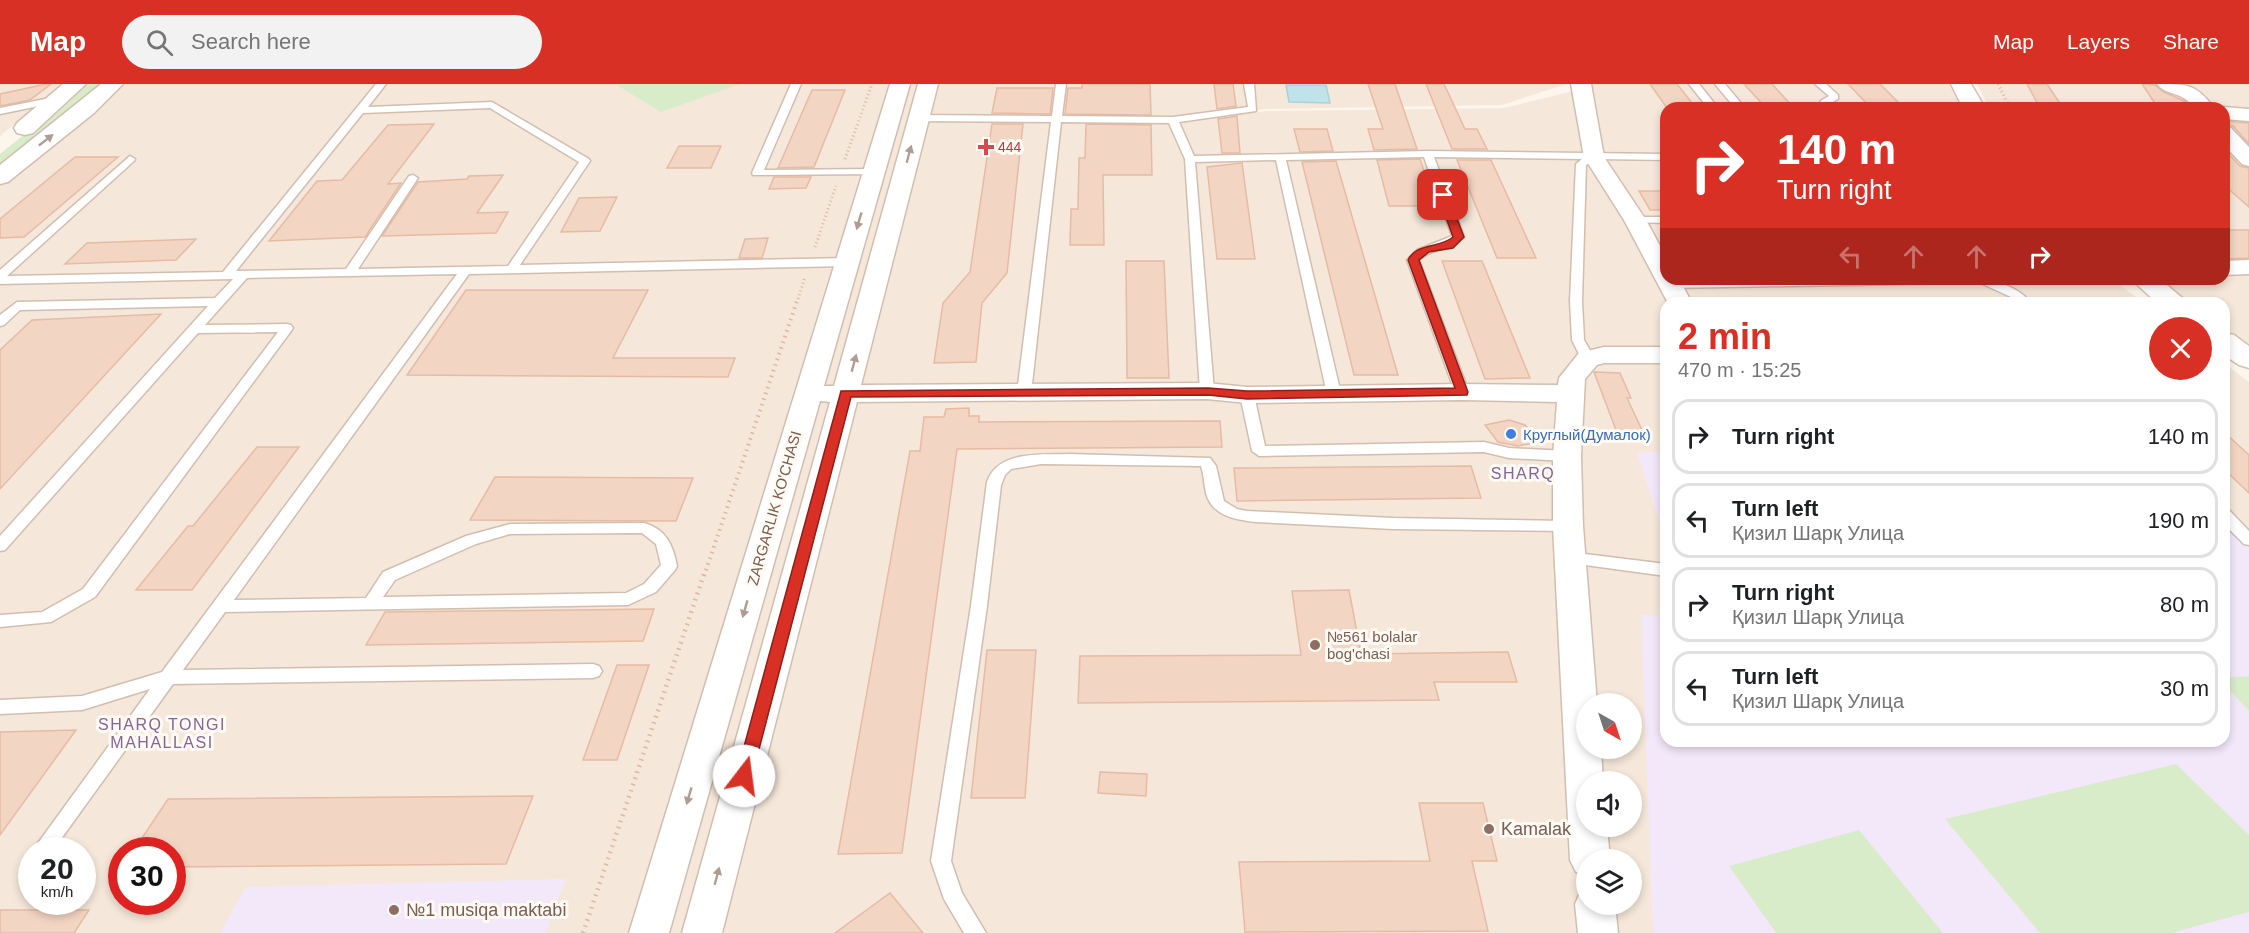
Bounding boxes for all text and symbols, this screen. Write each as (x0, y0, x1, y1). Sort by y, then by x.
search box (122, 15, 542, 69)
text: Map (30, 26, 86, 57)
icon: search (143, 26, 176, 59)
text: Search here (191, 29, 311, 54)
text: Map (1993, 30, 2034, 53)
text: Layers (2067, 30, 2130, 53)
text: Share (2163, 30, 2219, 53)
icon: right (1678, 126, 1756, 204)
text: 140 m (1777, 126, 1896, 173)
one-way arrow (38, 134, 54, 147)
place label: 444 (998, 139, 1022, 155)
marker: 444 (979, 140, 993, 154)
one-way arrow (905, 145, 914, 163)
pin (1417, 169, 1468, 220)
text: Turn right (1777, 175, 1892, 205)
icon: arrive (1426, 178, 1459, 211)
one-way arrow (854, 212, 863, 230)
icon: left (1834, 240, 1867, 273)
icon: ahead (1897, 240, 1930, 273)
icon: ahead (1960, 240, 1993, 273)
icon: right (2023, 240, 2056, 273)
text: 2 min (1678, 316, 1772, 357)
button: close (2149, 317, 2212, 380)
one-way arrow (849, 354, 859, 372)
text: 470 m · 15:25 (1678, 359, 1801, 381)
icon: right (1681, 420, 1714, 453)
text: Turn right (1732, 424, 1834, 449)
text: 140 m (2148, 424, 2209, 449)
place label: Круглый(Думалок) (1523, 426, 1651, 443)
marker: Круглый(Думалок) (1504, 427, 1518, 441)
street label: ZARGARLIK KO'CHASI (744, 429, 804, 587)
district label: SHARQ (1491, 465, 1555, 482)
text: Turn left (1732, 496, 1818, 521)
icon: left (1681, 504, 1714, 537)
text: 190 m (2148, 508, 2209, 533)
text: Қизил Шарқ Улица (1732, 522, 1904, 544)
text: Turn right (1732, 580, 1834, 605)
icon: right (1681, 588, 1714, 621)
text: 80 m (2160, 592, 2209, 617)
one-way arrow (740, 600, 749, 618)
text: Қизил Шарқ Улица (1732, 606, 1904, 628)
place label: №561 bolalar bog'chasi (1327, 628, 1417, 662)
marker: №561 bolalar bog'chasi (1308, 638, 1322, 652)
text: Turn left (1732, 664, 1818, 689)
icon: left (1681, 672, 1714, 705)
text: 30 m (2160, 676, 2209, 701)
text: Қизил Шарқ Улица (1732, 690, 1904, 712)
north arrow (1576, 693, 1642, 759)
map controls (1576, 693, 1642, 915)
district label: SHARQ TONGI MAHALLASI (98, 716, 226, 751)
position arrow (712, 744, 776, 808)
button: sound (1576, 771, 1642, 837)
one-way arrow (684, 787, 693, 805)
place label: Kamalak (1501, 819, 1572, 839)
marker: Kamalak (1482, 822, 1496, 836)
speed limit sign: 30 (108, 837, 186, 915)
button: layers (1576, 849, 1642, 915)
text: 20 (40, 852, 74, 885)
one-way arrow (713, 867, 723, 886)
text: km/h (41, 883, 73, 900)
place label: №1 musiqa maktabi (406, 900, 566, 920)
marker: №1 musiqa maktabi (387, 903, 401, 917)

